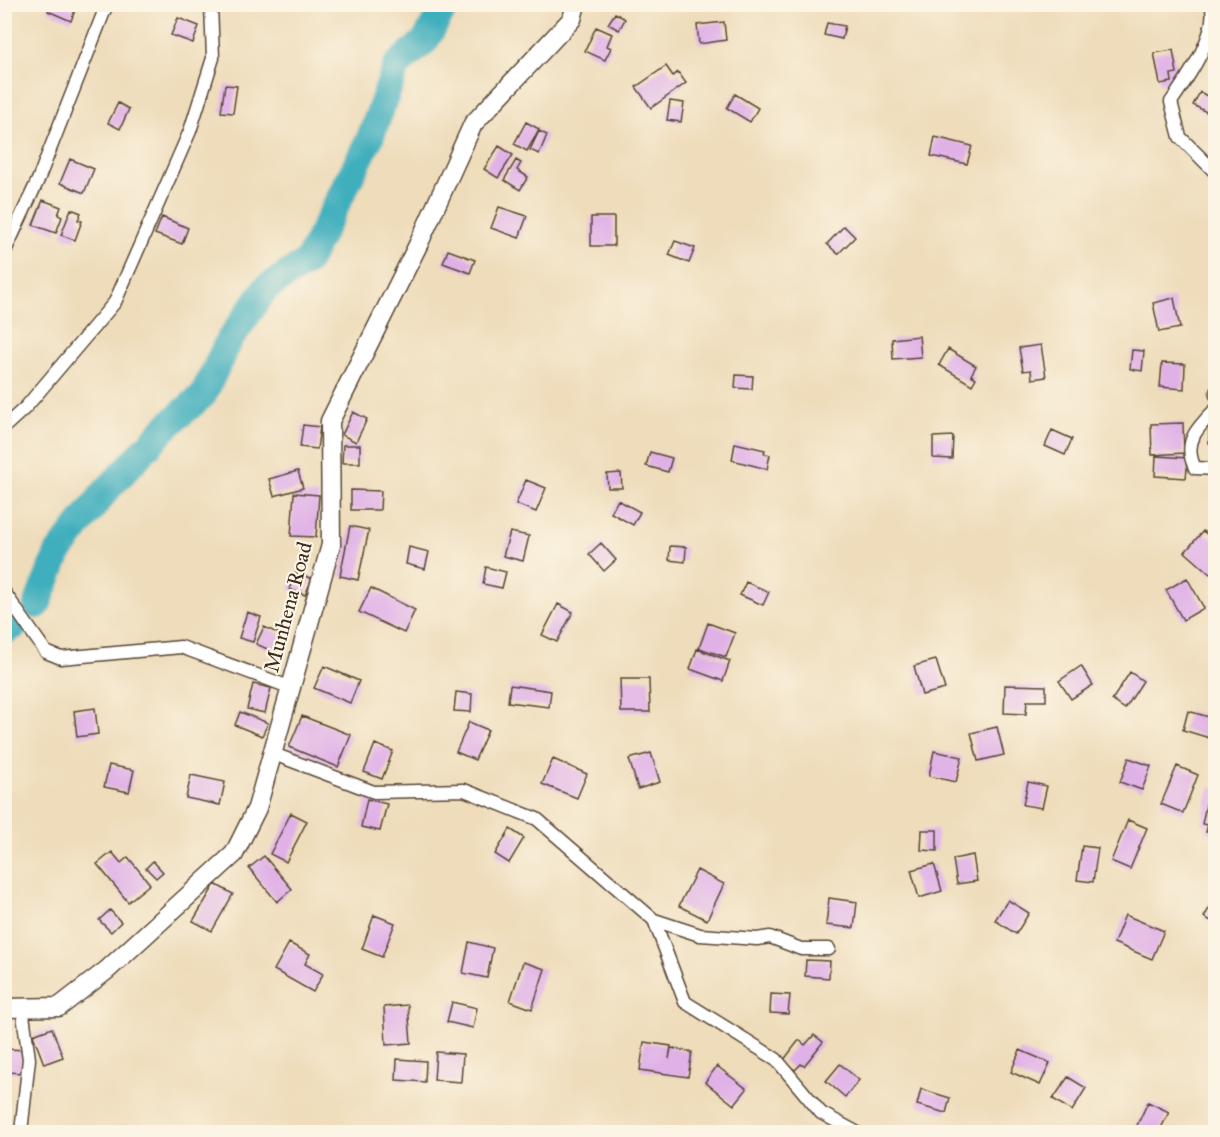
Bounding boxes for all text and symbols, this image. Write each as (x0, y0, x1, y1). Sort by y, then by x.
street label: Munhena Road (258, 539, 318, 675)

